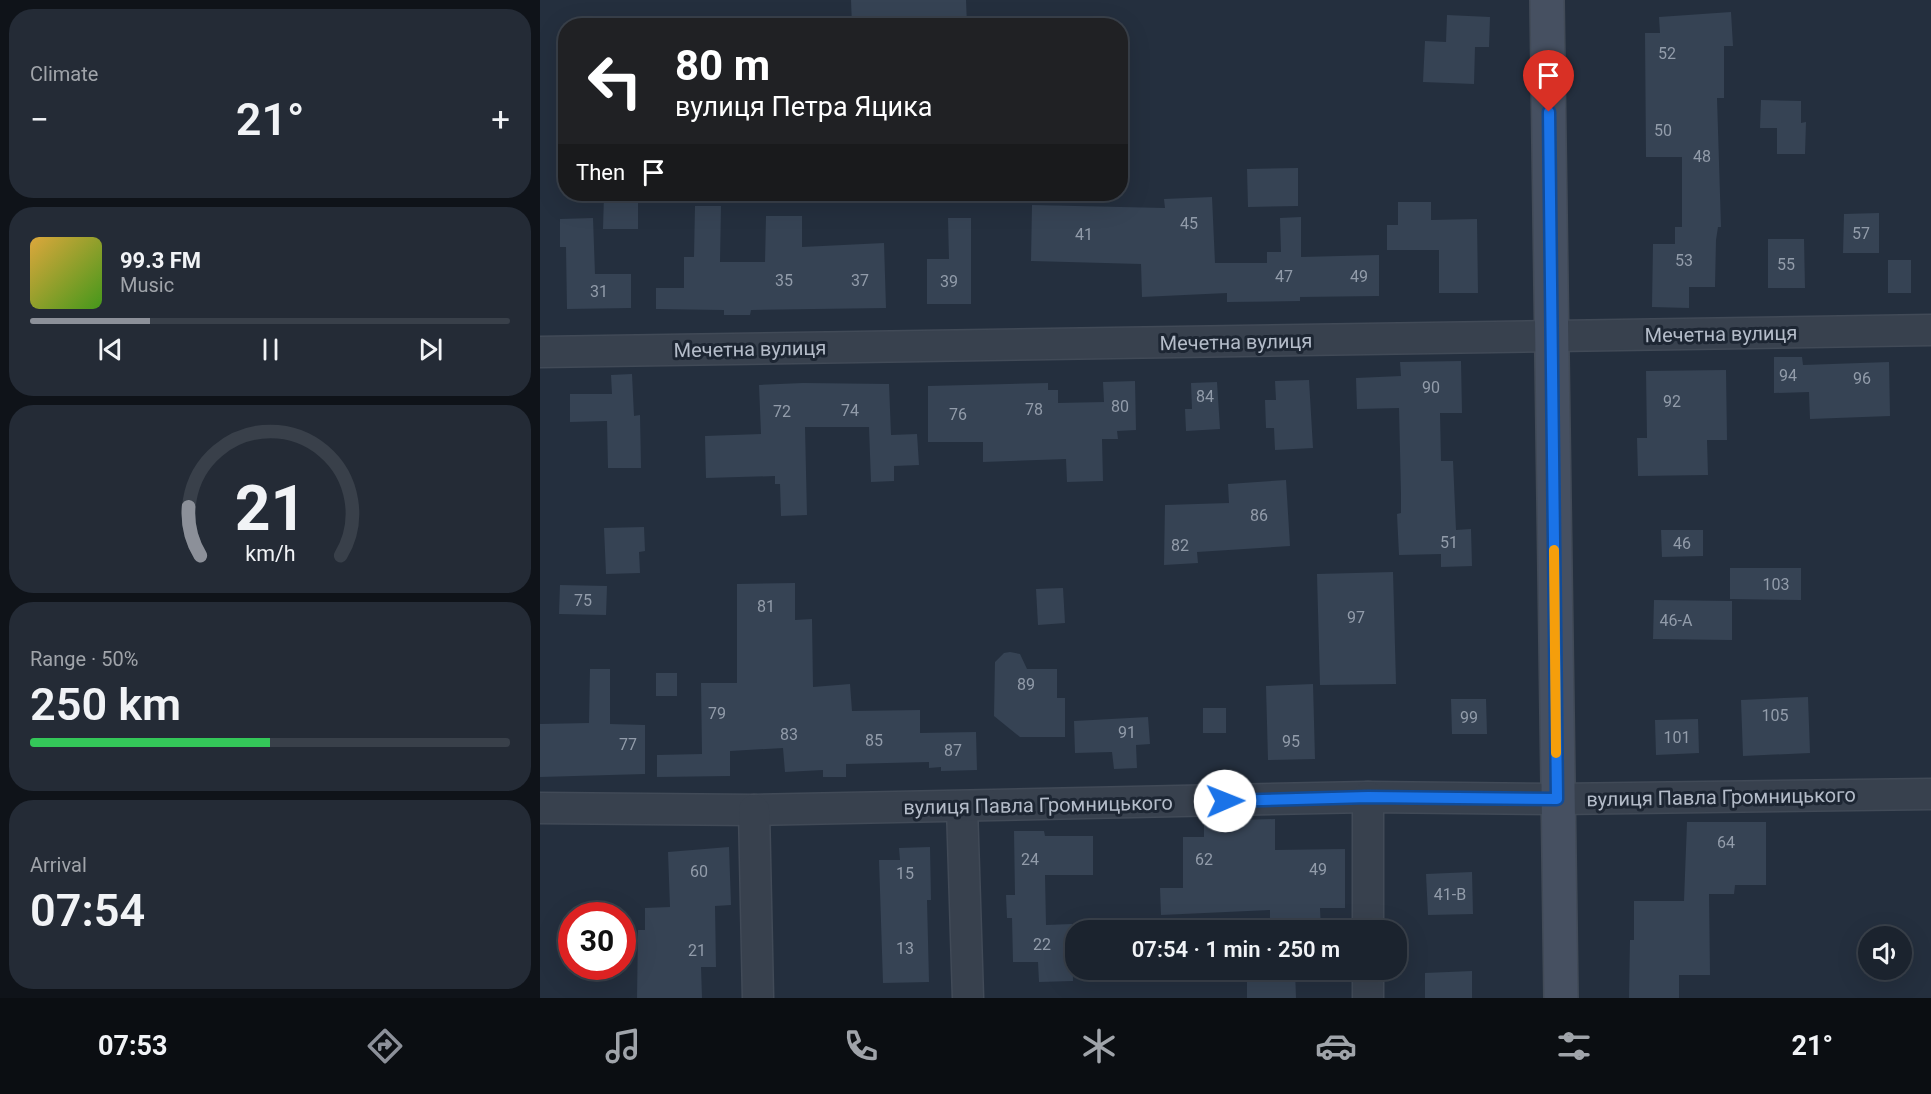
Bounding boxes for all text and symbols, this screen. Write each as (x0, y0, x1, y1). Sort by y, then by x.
text: 80 m (675, 41, 770, 90)
icon: left (576, 42, 654, 120)
house number: 52 (1658, 44, 1676, 63)
pin (1523, 50, 1574, 112)
icon: arrive (1532, 59, 1565, 92)
text: Climate (30, 62, 98, 86)
text: вулиця Петра Яцика (675, 91, 932, 123)
text: 21° (236, 93, 304, 146)
text: − (30, 100, 49, 139)
text: + (491, 100, 510, 139)
house number: 50 (1654, 121, 1672, 140)
house number: 48 (1693, 147, 1711, 166)
icon: arrive (637, 156, 670, 189)
text: Then (576, 160, 625, 185)
house number: 45 (1180, 214, 1198, 233)
house number: 57 (1852, 224, 1870, 243)
house number: 41 (1075, 225, 1093, 244)
text: 99.3 FM (120, 248, 201, 273)
house number: 53 (1675, 251, 1693, 270)
house number: 55 (1777, 255, 1795, 274)
house number: 47 (1275, 267, 1293, 286)
house number: 49 (1350, 267, 1368, 286)
house number: 35 (775, 271, 793, 290)
house number: 37 (851, 271, 869, 290)
house number: 39 (940, 272, 958, 291)
text: Music (120, 273, 174, 297)
house number: 31 (590, 282, 608, 301)
street label: Мечетна вулиця (1644, 321, 1798, 347)
street label: Мечетна вулиця (1159, 329, 1313, 355)
icon: previous (94, 333, 127, 366)
icon: pause (254, 333, 287, 366)
icon: next (414, 333, 447, 366)
street label: Мечетна вулиця (673, 336, 827, 362)
house number: 94 (1779, 366, 1797, 385)
house number: 96 (1853, 369, 1871, 388)
house number: 90 (1422, 378, 1440, 397)
house number: 84 (1196, 387, 1214, 406)
house number: 92 (1663, 392, 1681, 411)
house number: 80 (1111, 397, 1129, 416)
house number: 78 (1025, 400, 1043, 419)
house number: 74 (841, 401, 859, 420)
house number: 72 (773, 402, 791, 421)
house number: 76 (949, 405, 967, 424)
text: 21 (234, 472, 306, 545)
house number: 86 (1250, 506, 1268, 525)
house number: 51 (1440, 533, 1458, 552)
house number: 46 (1673, 534, 1691, 553)
house number: 82 (1171, 536, 1189, 555)
text: km/h (245, 541, 295, 566)
house number: 103 (1763, 575, 1789, 594)
house number: 75 (574, 591, 592, 610)
house number: 81 (757, 597, 775, 616)
house number: 97 (1347, 608, 1365, 627)
house number: 46-А (1660, 611, 1693, 630)
text: Range · 50% (30, 647, 138, 671)
house number: 89 (1017, 675, 1035, 694)
text: 250 km (30, 678, 181, 731)
house number: 79 (708, 704, 726, 723)
house number: 105 (1762, 706, 1788, 725)
house number: 99 (1460, 708, 1478, 727)
house number: 91 (1118, 723, 1136, 742)
house number: 83 (780, 725, 798, 744)
house number: 101 (1664, 728, 1690, 747)
house number: 85 (865, 731, 883, 750)
house number: 95 (1282, 732, 1300, 751)
house number: 77 (619, 735, 637, 754)
house number: 87 (944, 741, 962, 760)
position arrow (1193, 769, 1257, 833)
street label: вулиця Павла Громницького (1586, 783, 1856, 811)
street label: вулиця Павла Громницького (903, 791, 1173, 819)
house number: 64 (1717, 833, 1735, 852)
house number: 24 (1021, 850, 1039, 869)
house number: 62 (1195, 850, 1213, 869)
text: Arrival (30, 853, 87, 877)
house number: 49 (1309, 860, 1327, 879)
house number: 60 (690, 862, 708, 881)
house number: 15 (896, 864, 914, 883)
text: 07:54 (30, 884, 145, 937)
house number: 41-В (1434, 885, 1466, 904)
speed limit sign: 30 (558, 902, 636, 980)
map controls (1858, 926, 1912, 980)
button: sound (1858, 926, 1912, 980)
house number: 22 (1033, 935, 1051, 954)
text: 07:54 · 1 min · 250 m (1132, 937, 1340, 962)
house number: 13 (896, 939, 914, 958)
house number: 21 (688, 941, 706, 960)
icon: directions (364, 1025, 406, 1067)
icon: music (602, 1025, 644, 1067)
icon: phone (840, 1025, 882, 1067)
icon: climate (1078, 1025, 1120, 1067)
icon: car (1315, 1025, 1357, 1067)
icon: filters (1553, 1025, 1595, 1067)
text: 07:53 (98, 1030, 168, 1062)
text: 21° (1791, 1030, 1833, 1062)

